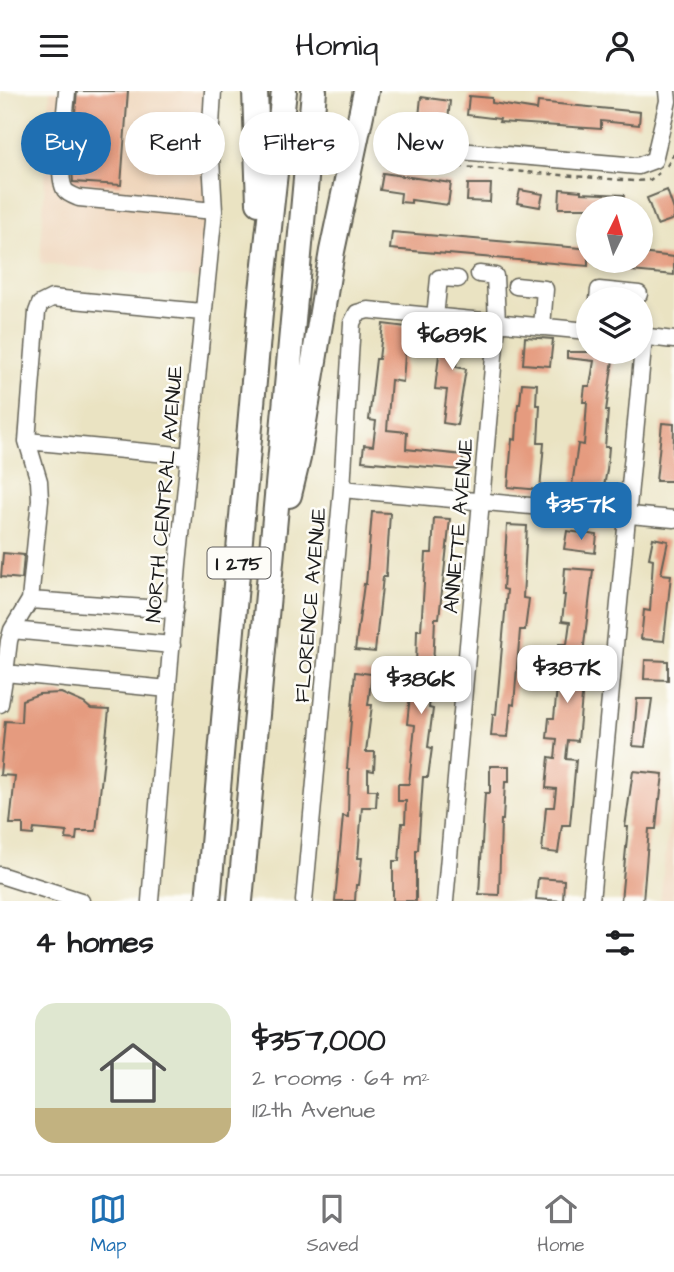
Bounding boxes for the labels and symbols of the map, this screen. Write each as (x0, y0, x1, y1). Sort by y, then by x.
north arrow (576, 196, 653, 273)
pin: $689K (403, 313, 501, 372)
street label: NORTH CENTRAL AVENUE (139, 364, 190, 624)
street label: ANNETTE AVENUE (436, 437, 481, 615)
pin: $357K (532, 483, 630, 542)
street label: FLORENCE AVENUE (288, 506, 334, 704)
road number: I 275 (208, 548, 270, 579)
pin: $387K (518, 645, 616, 705)
pin: $386K (372, 657, 470, 716)

